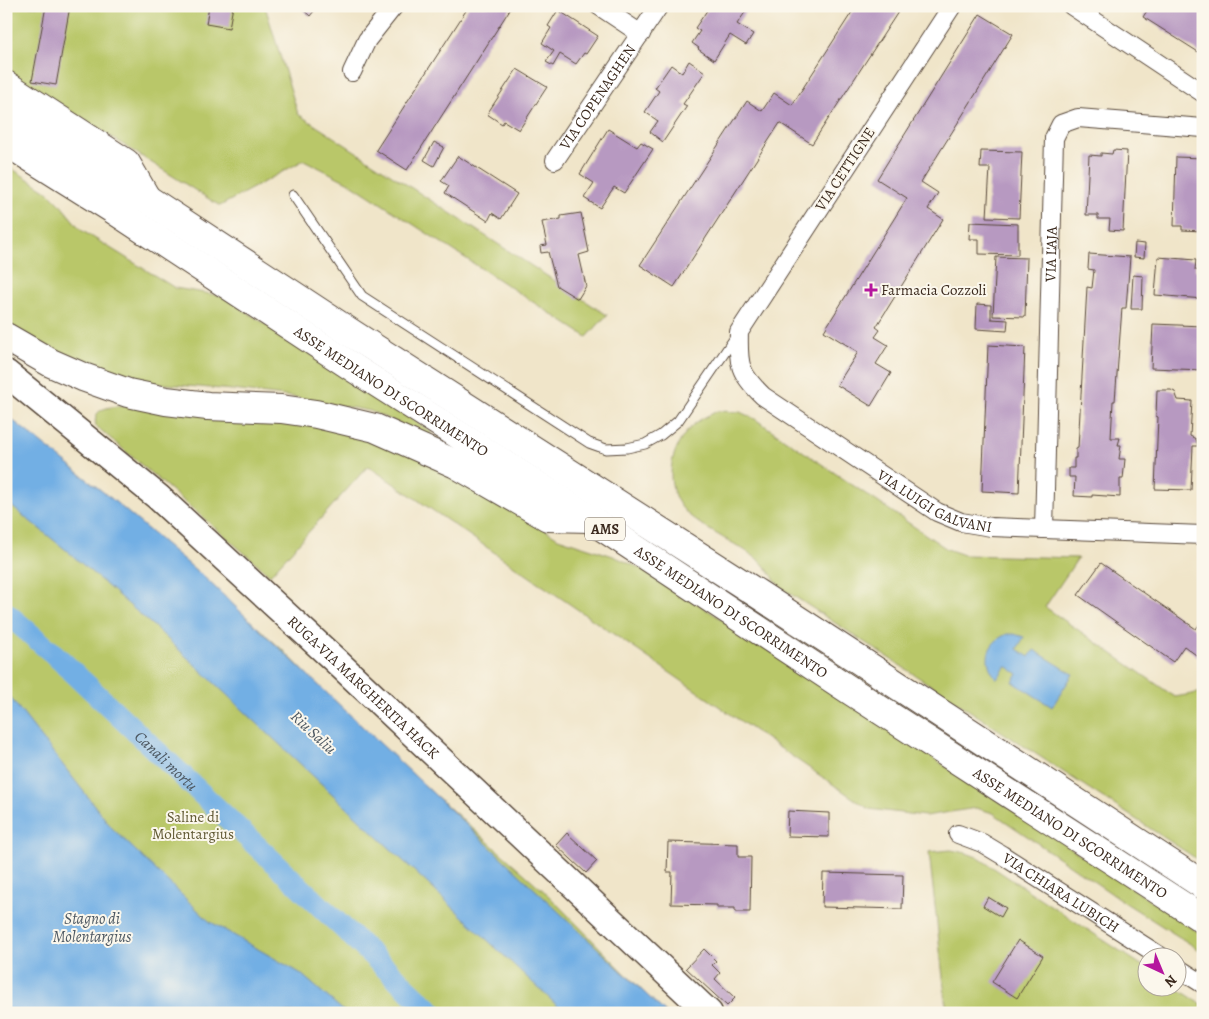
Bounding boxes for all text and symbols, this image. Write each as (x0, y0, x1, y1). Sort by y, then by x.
street label: VIA COPENAGHEN (554, 40, 640, 154)
street label: VIA CETTIGNE (810, 123, 880, 216)
street label: VIA L'AJA (1040, 226, 1062, 283)
place label: Farmacia Cozzoli (881, 280, 987, 300)
marker: Farmacia Cozzoli (865, 284, 877, 296)
street label: ASSE MEDIANO DI SCORRIMENTO (289, 321, 492, 461)
street label: VIA LUIGI GALVANI (872, 464, 993, 537)
road number: AMS (585, 518, 625, 540)
street label: ASSE MEDIANO DI SCORRIMENTO (630, 540, 832, 683)
street label: RUGA-VIA MARGHERITA HACK (283, 611, 444, 764)
water label: Riu Saliu (286, 706, 341, 760)
water label: Canali mortu (129, 726, 202, 797)
street label: ASSE MEDIANO DI SCORRIMENTO (968, 762, 1171, 903)
park label: Saline di Molentargius (152, 807, 234, 844)
street label: VIA CHIARA LUBICH (998, 847, 1123, 937)
water label: Stagno di Molentargius (53, 908, 132, 948)
north arrow (1136, 946, 1186, 996)
text: N (1160, 971, 1181, 991)

